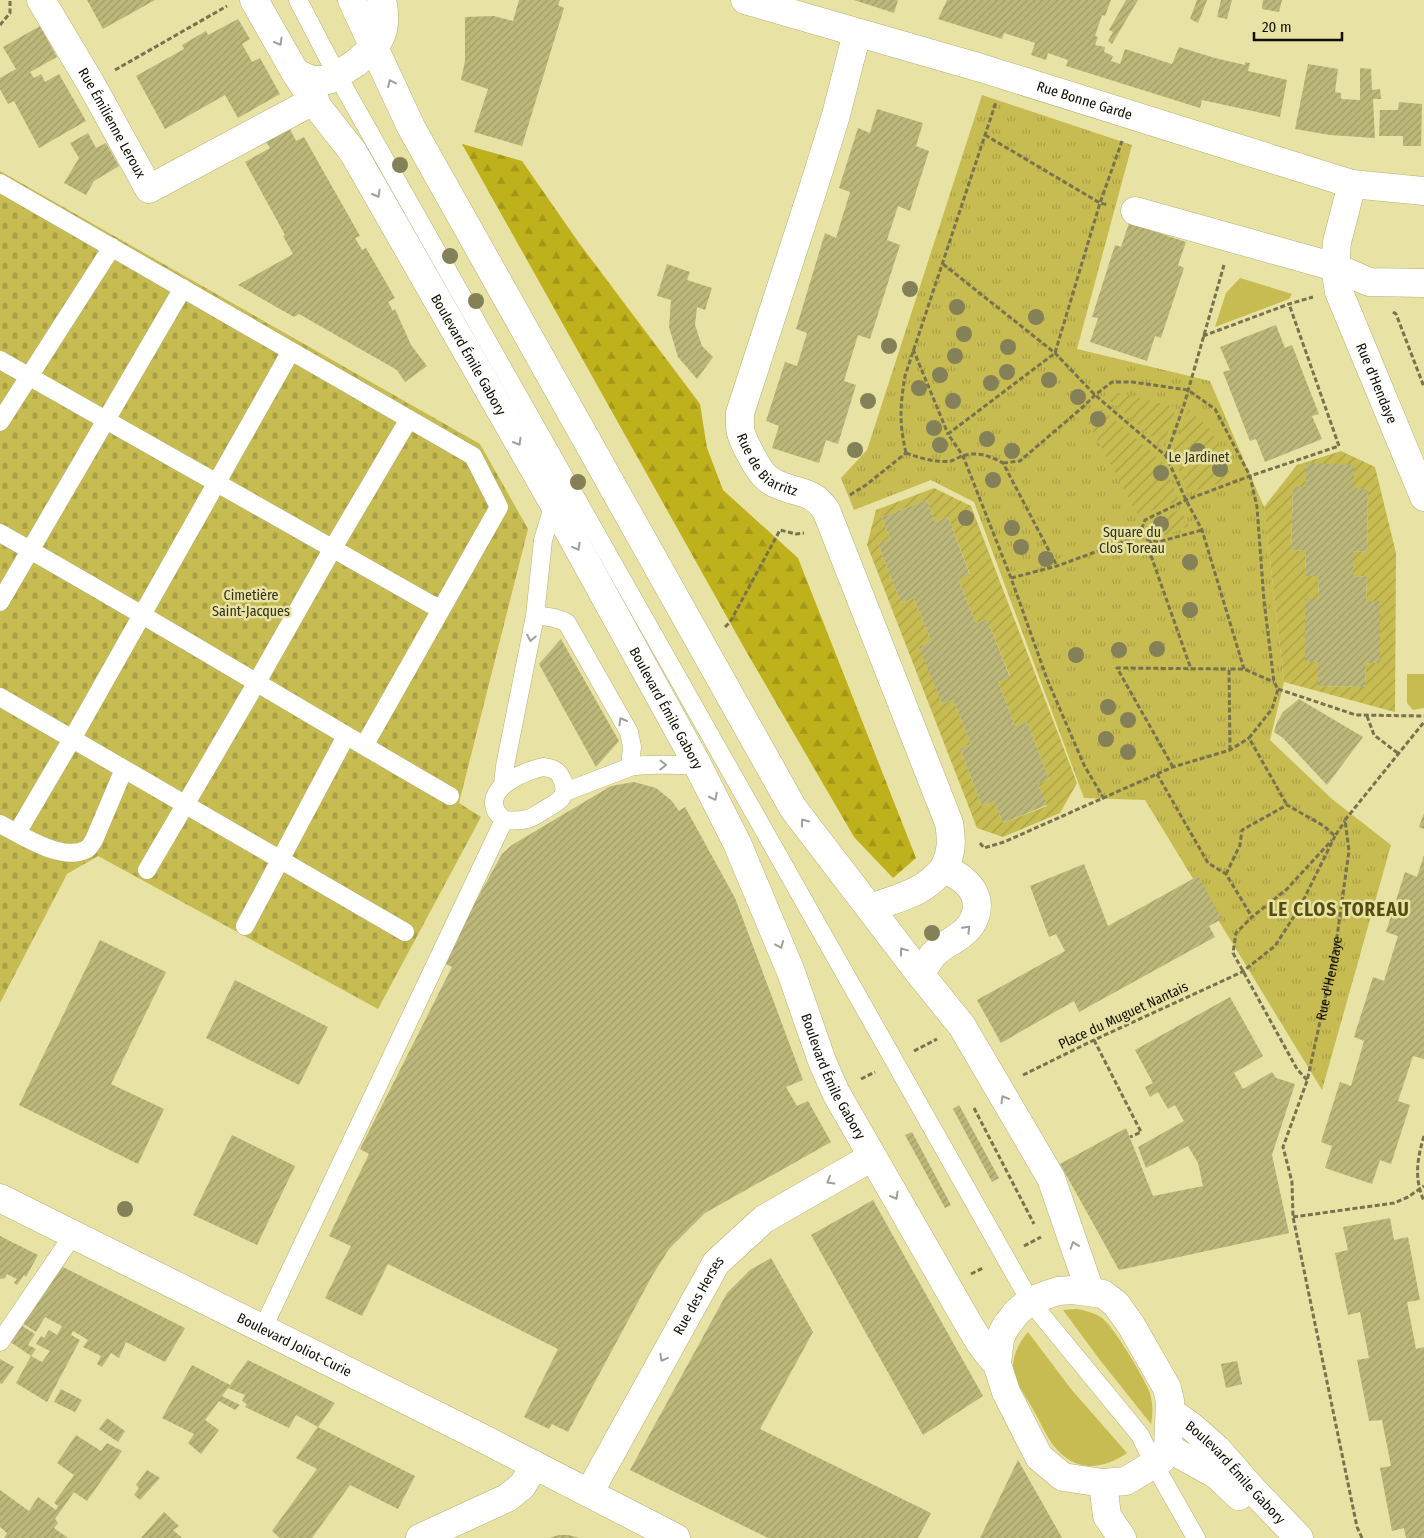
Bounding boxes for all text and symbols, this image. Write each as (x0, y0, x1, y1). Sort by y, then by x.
scale bar (1254, 10, 1342, 42)
text: 20 m (1262, 18, 1292, 36)
one-way arrow (272, 37, 282, 46)
street label: Rue Émilienne Leroux (74, 65, 150, 182)
street label: Rue Bonne Garde (1034, 78, 1134, 124)
one-way arrow (387, 79, 397, 88)
one-way arrow (371, 189, 381, 198)
street label: Boulevard Émile Gabory (427, 291, 510, 419)
street label: Rue d'Hendaye (1352, 341, 1401, 426)
street label: Rue de Biarritz (733, 431, 800, 500)
one-way arrow (512, 436, 522, 445)
park label: Le Jardinet (1168, 449, 1230, 466)
park label: Square du Clos Toreau (1099, 524, 1165, 557)
one-way arrow (571, 542, 581, 551)
park label: Cimetière Saint-Jacques (212, 587, 290, 620)
one-way arrow (526, 634, 536, 643)
street label: Boulevard Émile Gabory (625, 644, 706, 773)
one-way arrow (618, 717, 628, 726)
one-way arrow (660, 760, 668, 770)
one-way arrow (708, 792, 718, 801)
one-way arrow (801, 818, 810, 828)
district label: LE CLOS TOREAU (1268, 898, 1410, 921)
one-way arrow (961, 926, 970, 935)
street label: Rue d'Hendaye (1313, 935, 1346, 1022)
one-way arrow (774, 941, 784, 949)
one-way arrow (900, 947, 909, 957)
street label: Place du Muguet Nantais (1056, 978, 1191, 1053)
street label: Boulevard Émile Gabory (797, 1011, 869, 1143)
one-way arrow (1001, 1096, 1011, 1105)
one-way arrow (826, 1175, 835, 1185)
one-way arrow (888, 1191, 898, 1200)
one-way arrow (1070, 1242, 1080, 1250)
street label: Rue des Herses (670, 1252, 727, 1338)
street label: Boulevard Joliot-Curie (234, 1309, 354, 1381)
one-way arrow (659, 1353, 669, 1362)
street label: Boulevard Émile Gabory (1182, 1417, 1289, 1528)

